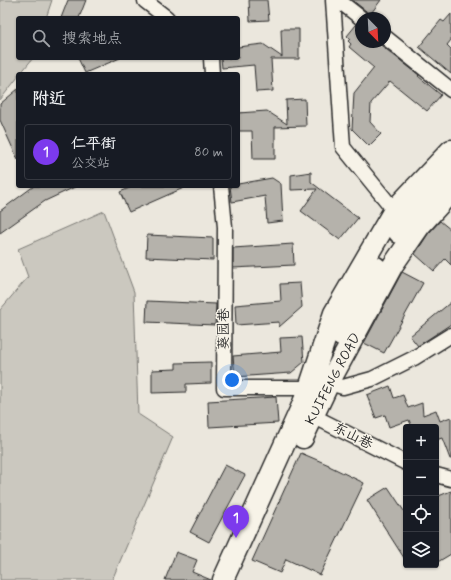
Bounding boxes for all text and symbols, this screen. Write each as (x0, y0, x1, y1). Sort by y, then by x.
north arrow (355, 12, 391, 48)
search box (16, 16, 240, 60)
icon: search (30, 27, 52, 49)
text: 搜索地点 (62, 29, 122, 49)
text: 附近 (32, 88, 66, 110)
text: 仁平街 (71, 134, 116, 154)
text: 1 (43, 144, 49, 161)
text: 80 m (194, 144, 223, 161)
text: 公交站 (71, 155, 110, 172)
street label: 葵园巷 (215, 307, 233, 350)
street label: KUIFENG ROAD (301, 330, 365, 428)
your location (222, 370, 242, 390)
street label: 东山巷 (330, 418, 377, 454)
map controls (403, 424, 439, 568)
button: + (403, 424, 439, 460)
button: − (403, 460, 439, 496)
button: locate (403, 496, 439, 532)
pin: 1 (223, 505, 249, 538)
button: layers (403, 532, 439, 568)

